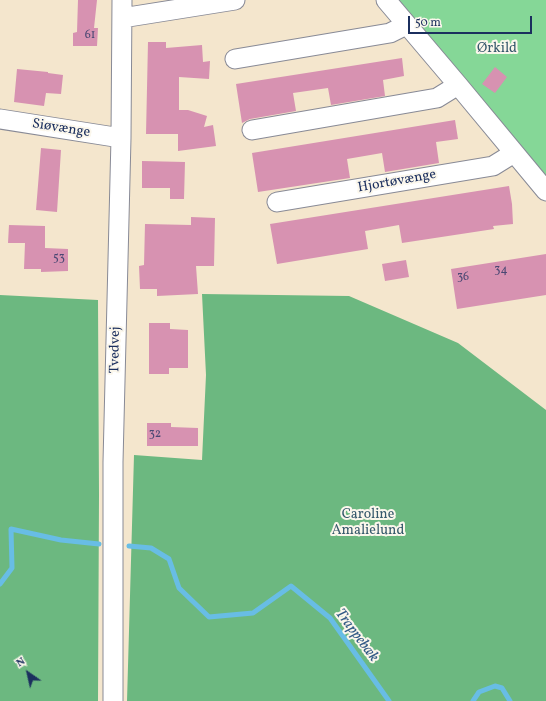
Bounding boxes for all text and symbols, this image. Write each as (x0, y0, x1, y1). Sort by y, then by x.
scale bar (410, 8, 534, 34)
text: 50 m (415, 15, 441, 31)
house number: 61 (85, 29, 95, 43)
park label: Ørkild (477, 41, 517, 57)
street label: Siøvænge (31, 116, 91, 142)
street label: Hjortøvænge (357, 167, 437, 197)
house number: 53 (53, 252, 65, 266)
house number: 34 (494, 264, 508, 278)
house number: 36 (457, 271, 469, 285)
street label: Tvedvej (107, 326, 125, 374)
house number: 32 (149, 428, 161, 442)
park label: Caroline Amalielund (332, 507, 404, 540)
water label: Trappebæk (330, 606, 382, 666)
north arrow (8, 653, 48, 693)
text: N (13, 654, 29, 671)

